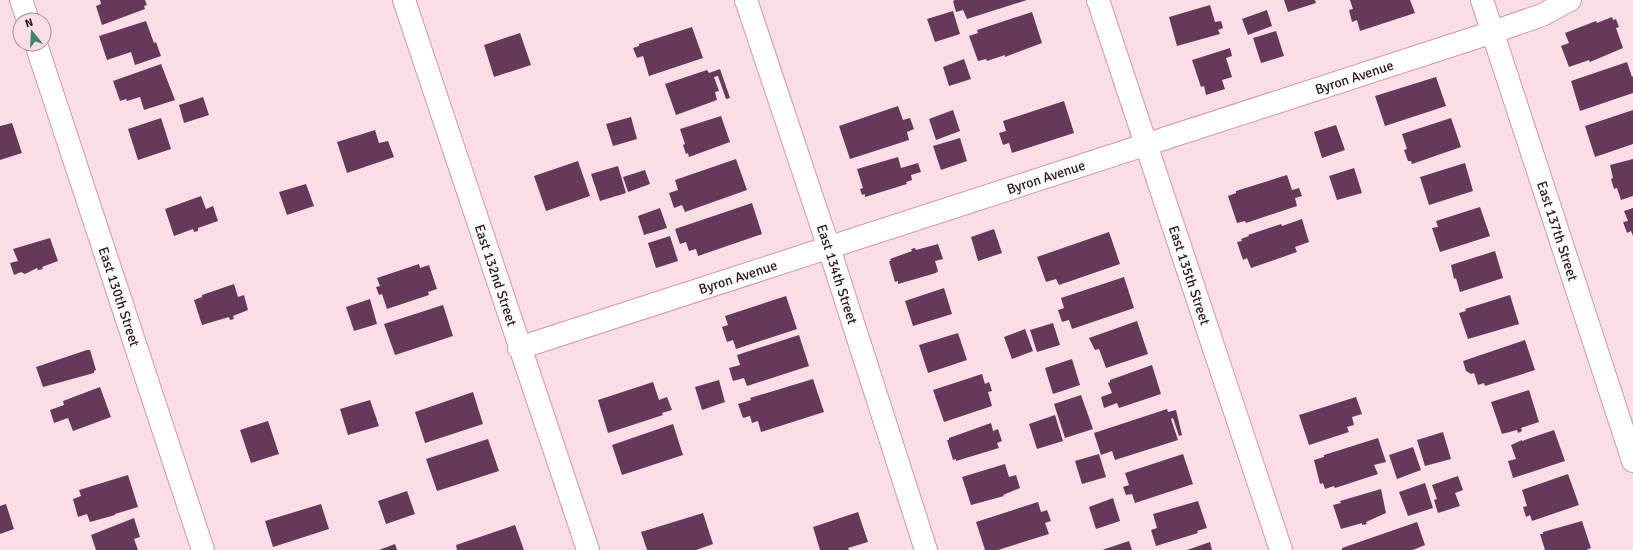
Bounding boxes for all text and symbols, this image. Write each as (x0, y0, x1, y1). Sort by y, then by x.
north arrow (12, 12, 52, 52)
text: N (23, 16, 35, 30)
street label: Byron Avenue (1313, 56, 1396, 98)
street label: Byron Avenue (1005, 156, 1087, 198)
street label: East 137th Street (1533, 179, 1582, 283)
street label: East 132nd Street (471, 222, 521, 328)
street label: East 134th Street (813, 222, 861, 326)
street label: East 135th Street (1165, 223, 1214, 327)
street label: East 130th Street (95, 245, 144, 349)
street label: Byron Avenue (696, 256, 779, 298)

